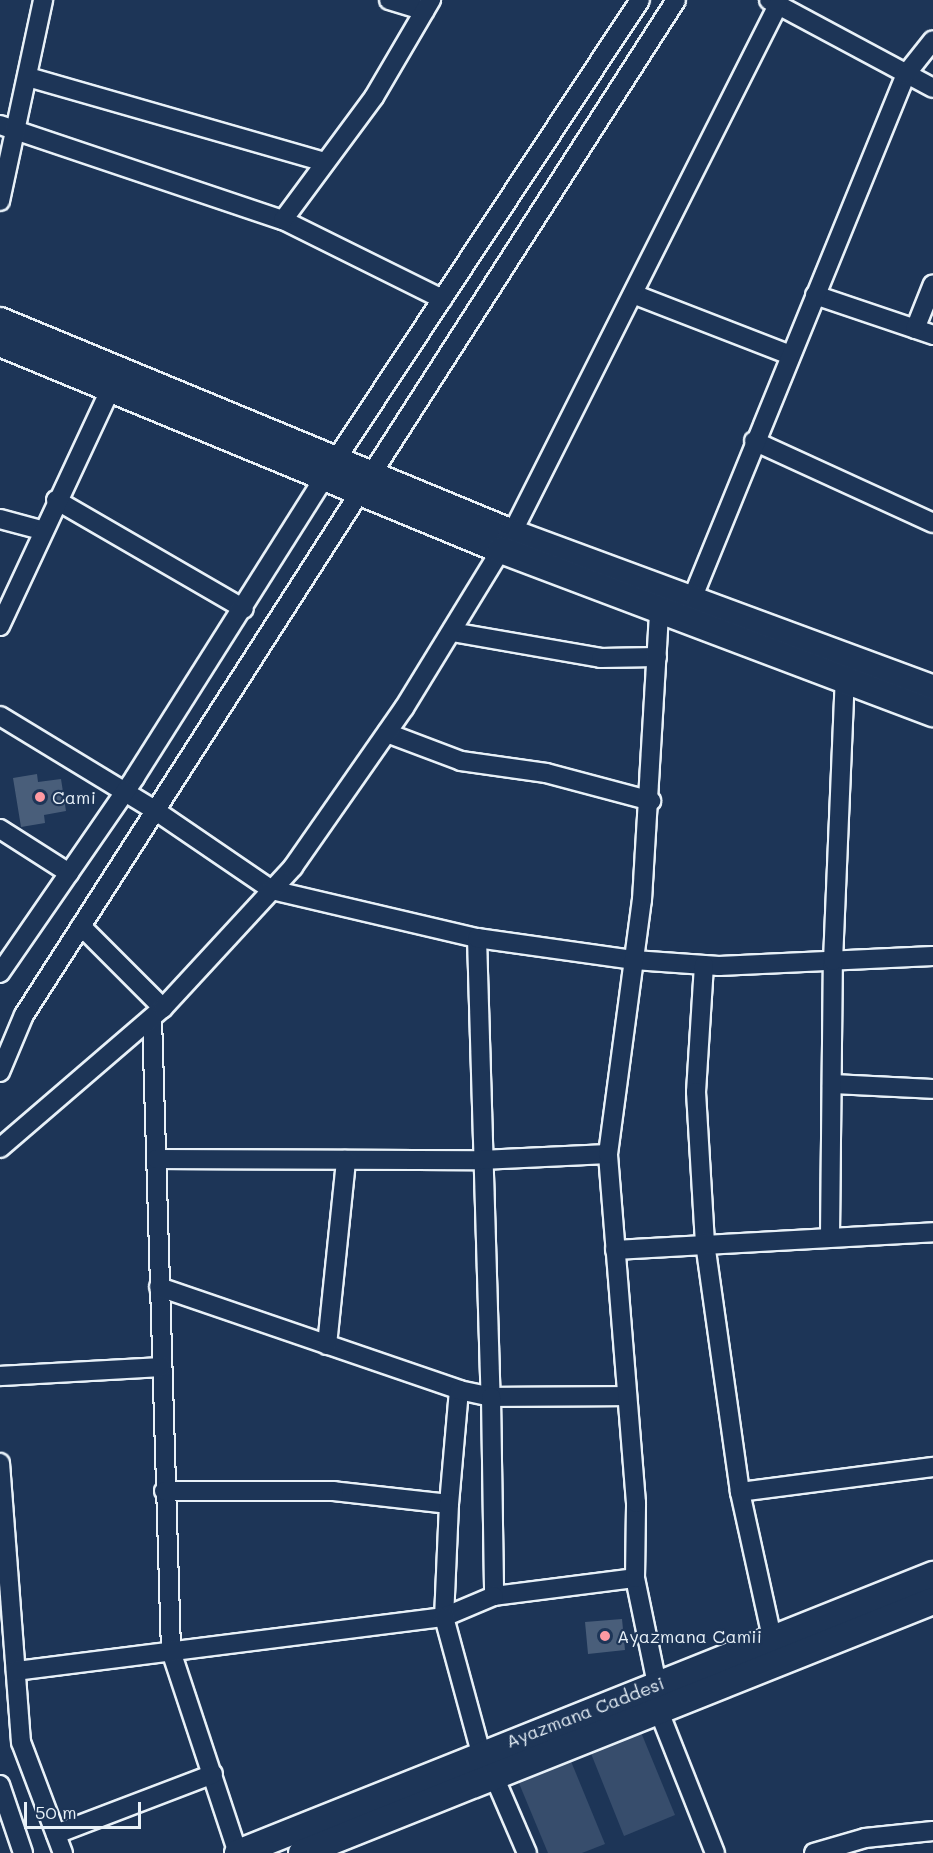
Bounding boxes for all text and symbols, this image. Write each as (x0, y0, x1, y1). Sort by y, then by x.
place label: Cami (52, 786, 96, 808)
marker: Cami (33, 790, 47, 804)
place label: Ayazmana Camii (617, 1625, 762, 1647)
marker: Ayazmana Camii (598, 1629, 612, 1643)
street label: Ayazmana Caddesi (503, 1672, 667, 1752)
scale bar (27, 1790, 144, 1828)
text: 50 m (35, 1800, 77, 1824)

